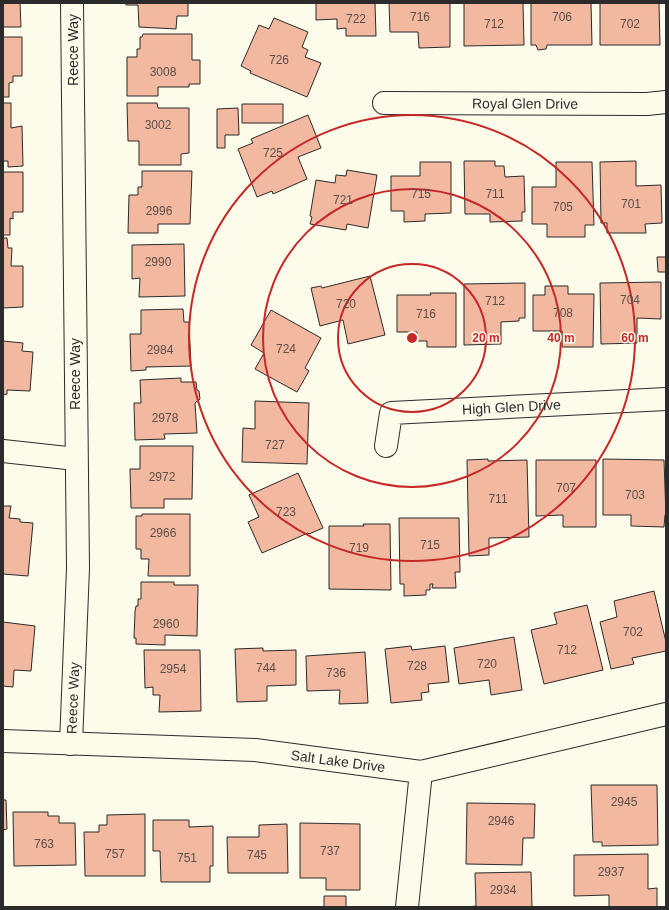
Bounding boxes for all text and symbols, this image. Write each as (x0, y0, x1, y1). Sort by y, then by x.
house number: 716 (410, 10, 430, 24)
house number: 706 (552, 10, 572, 24)
house number: 722 (346, 12, 366, 26)
street label: Reece Way (65, 14, 81, 86)
house number: 712 (484, 17, 504, 31)
house number: 702 (620, 17, 640, 31)
house number: 726 (269, 53, 289, 67)
house number: 3008 (150, 65, 177, 79)
street label: Royal Glen Drive (472, 95, 578, 112)
house number: 3002 (145, 118, 172, 132)
house number: 725 (263, 146, 283, 160)
house number: 715 (411, 187, 431, 201)
house number: 711 (485, 187, 505, 201)
house number: 721 (333, 193, 353, 207)
house number: 701 (621, 197, 641, 211)
house number: 705 (553, 200, 573, 214)
house number: 2996 (146, 204, 173, 218)
house number: 2990 (145, 255, 172, 269)
house number: 704 (620, 293, 640, 307)
house number: 712 (485, 294, 505, 308)
house number: 720 (336, 297, 356, 311)
house number: 708 (553, 306, 573, 320)
house number: 716 (416, 307, 436, 321)
centre of rings (405, 331, 419, 345)
text: 20 m (472, 331, 500, 345)
text: 40 m (547, 331, 575, 345)
text: 60 m (621, 331, 649, 345)
street label: Reece Way (67, 338, 83, 410)
house number: 724 (276, 342, 296, 356)
house number: 2984 (147, 343, 174, 357)
street label: High Glen Drive (462, 396, 561, 417)
house number: 2978 (152, 411, 179, 425)
house number: 727 (265, 438, 285, 452)
house number: 2972 (149, 470, 176, 484)
house number: 707 (556, 481, 576, 495)
house number: 703 (625, 488, 645, 502)
house number: 711 (488, 492, 508, 506)
house number: 723 (276, 505, 296, 519)
house number: 2966 (150, 526, 177, 540)
house number: 715 (420, 538, 440, 552)
house number: 719 (349, 541, 369, 555)
house number: 2960 (153, 617, 180, 631)
house number: 702 (623, 625, 643, 639)
house number: 712 (557, 643, 577, 657)
house number: 720 (477, 657, 497, 671)
house number: 728 (407, 659, 427, 673)
house number: 744 (256, 661, 276, 675)
street label: Reece Way (63, 662, 82, 734)
house number: 2954 (160, 662, 187, 676)
house number: 736 (326, 666, 346, 680)
street label: Salt Lake Drive (290, 747, 386, 775)
house number: 2945 (611, 795, 638, 809)
house number: 2946 (488, 814, 515, 828)
house number: 763 (34, 837, 54, 851)
house number: 737 (320, 844, 340, 858)
house number: 757 (105, 847, 125, 861)
house number: 745 (247, 848, 267, 862)
house number: 751 (177, 851, 197, 865)
house number: 2937 (598, 865, 625, 879)
house number: 2934 (490, 883, 517, 897)

